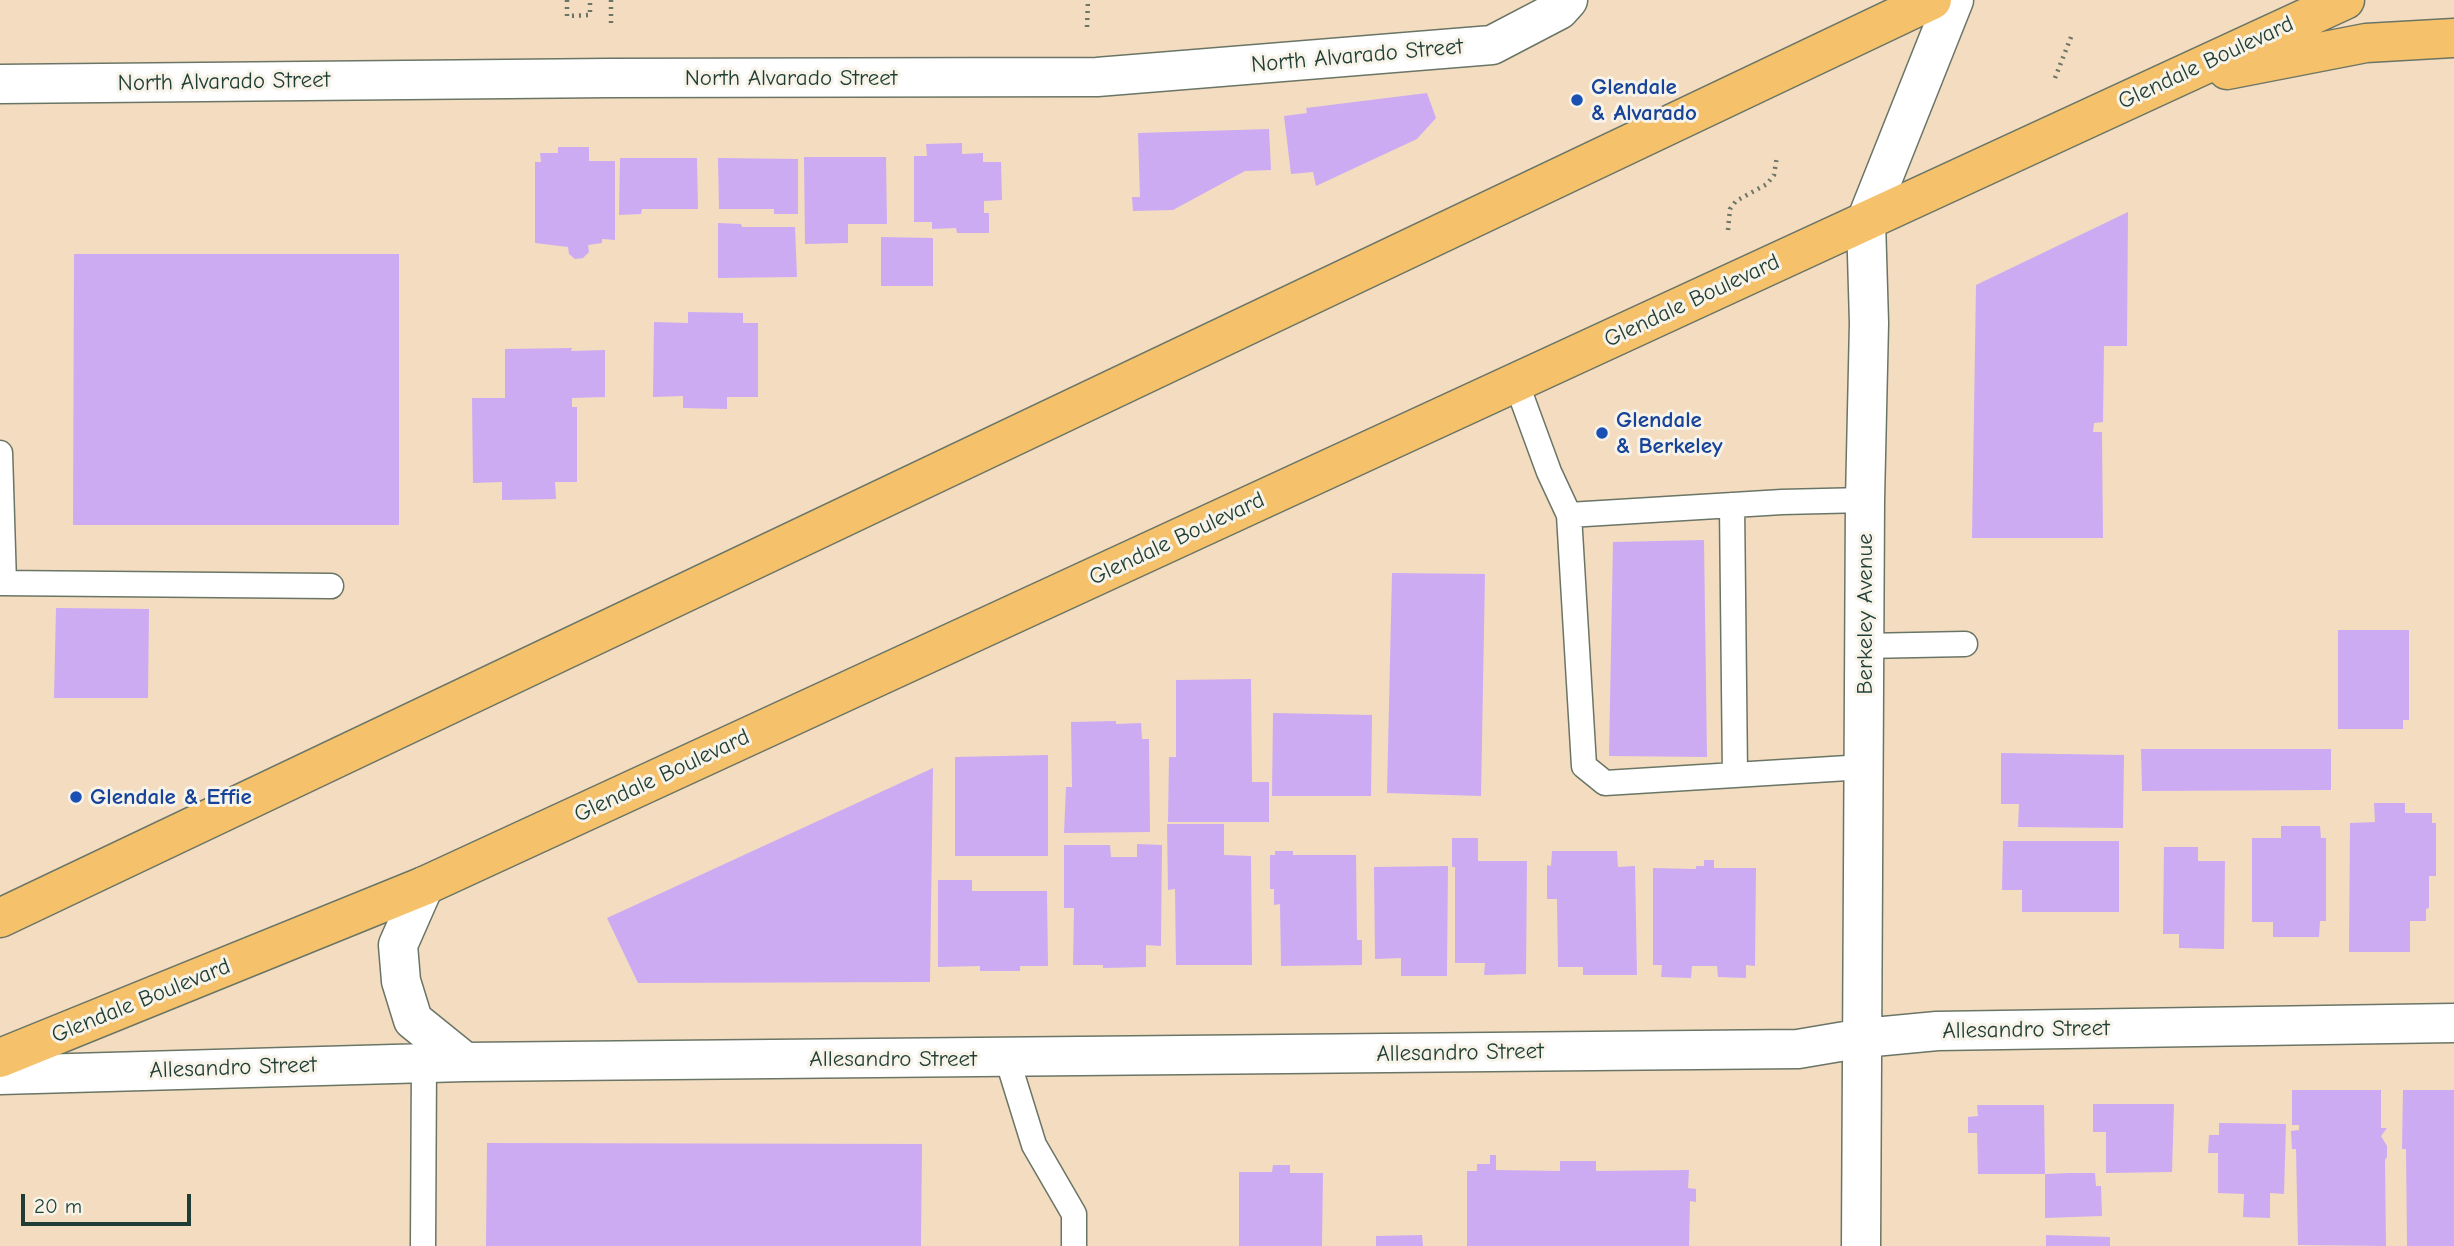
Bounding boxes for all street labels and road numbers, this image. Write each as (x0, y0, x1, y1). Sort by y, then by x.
street label: Glendale Boulevard (2114, 10, 2298, 116)
street label: North Alvarado Street (1250, 33, 1464, 79)
street label: North Alvarado Street (685, 64, 897, 92)
street label: North Alvarado Street (117, 66, 331, 98)
street label: Glendale Boulevard (1600, 248, 1784, 354)
street label: Glendale Boulevard (1085, 486, 1269, 592)
street label: Berkeley Avenue (1851, 533, 1879, 695)
street label: Glendale Boulevard (570, 723, 754, 829)
street label: Glendale Boulevard (48, 953, 234, 1049)
street label: Allesandro Street (1942, 1015, 2110, 1045)
street label: Allesandro Street (1376, 1038, 1544, 1068)
street label: Allesandro Street (809, 1045, 977, 1073)
street label: Allesandro Street (149, 1051, 317, 1085)

